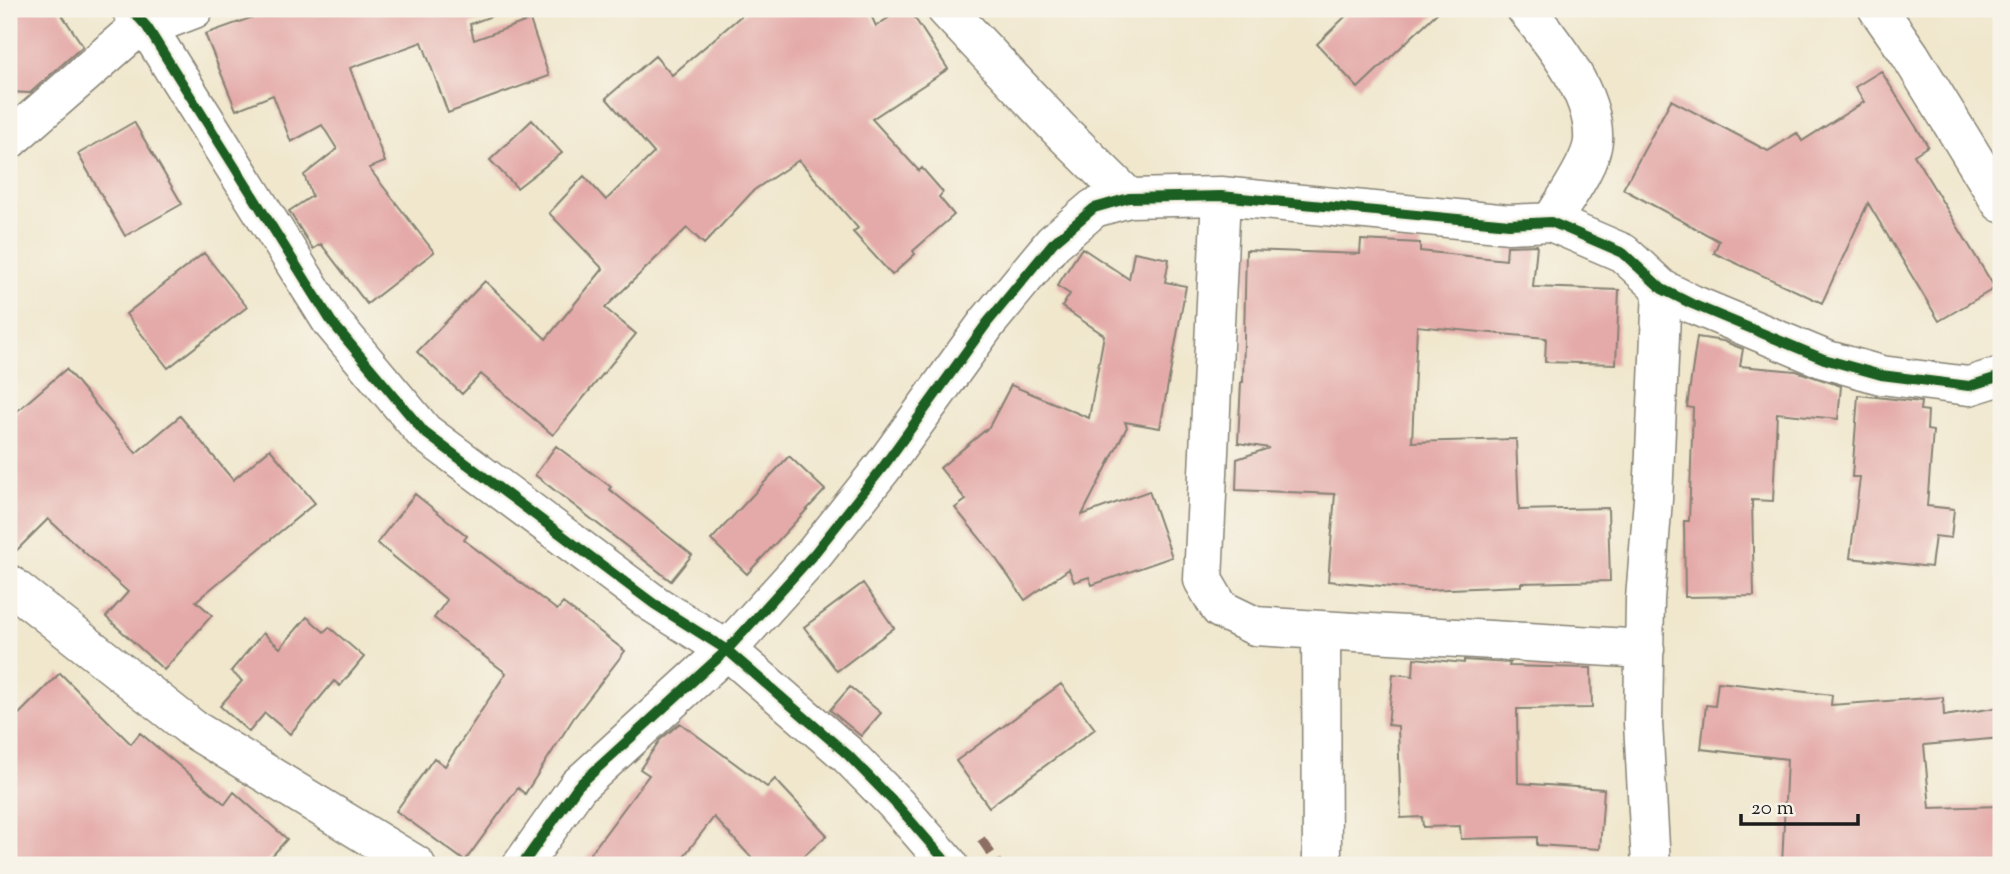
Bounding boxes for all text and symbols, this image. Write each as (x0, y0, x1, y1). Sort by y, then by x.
scale bar (1741, 783, 1858, 827)
text: 20 m (1751, 794, 1794, 824)

